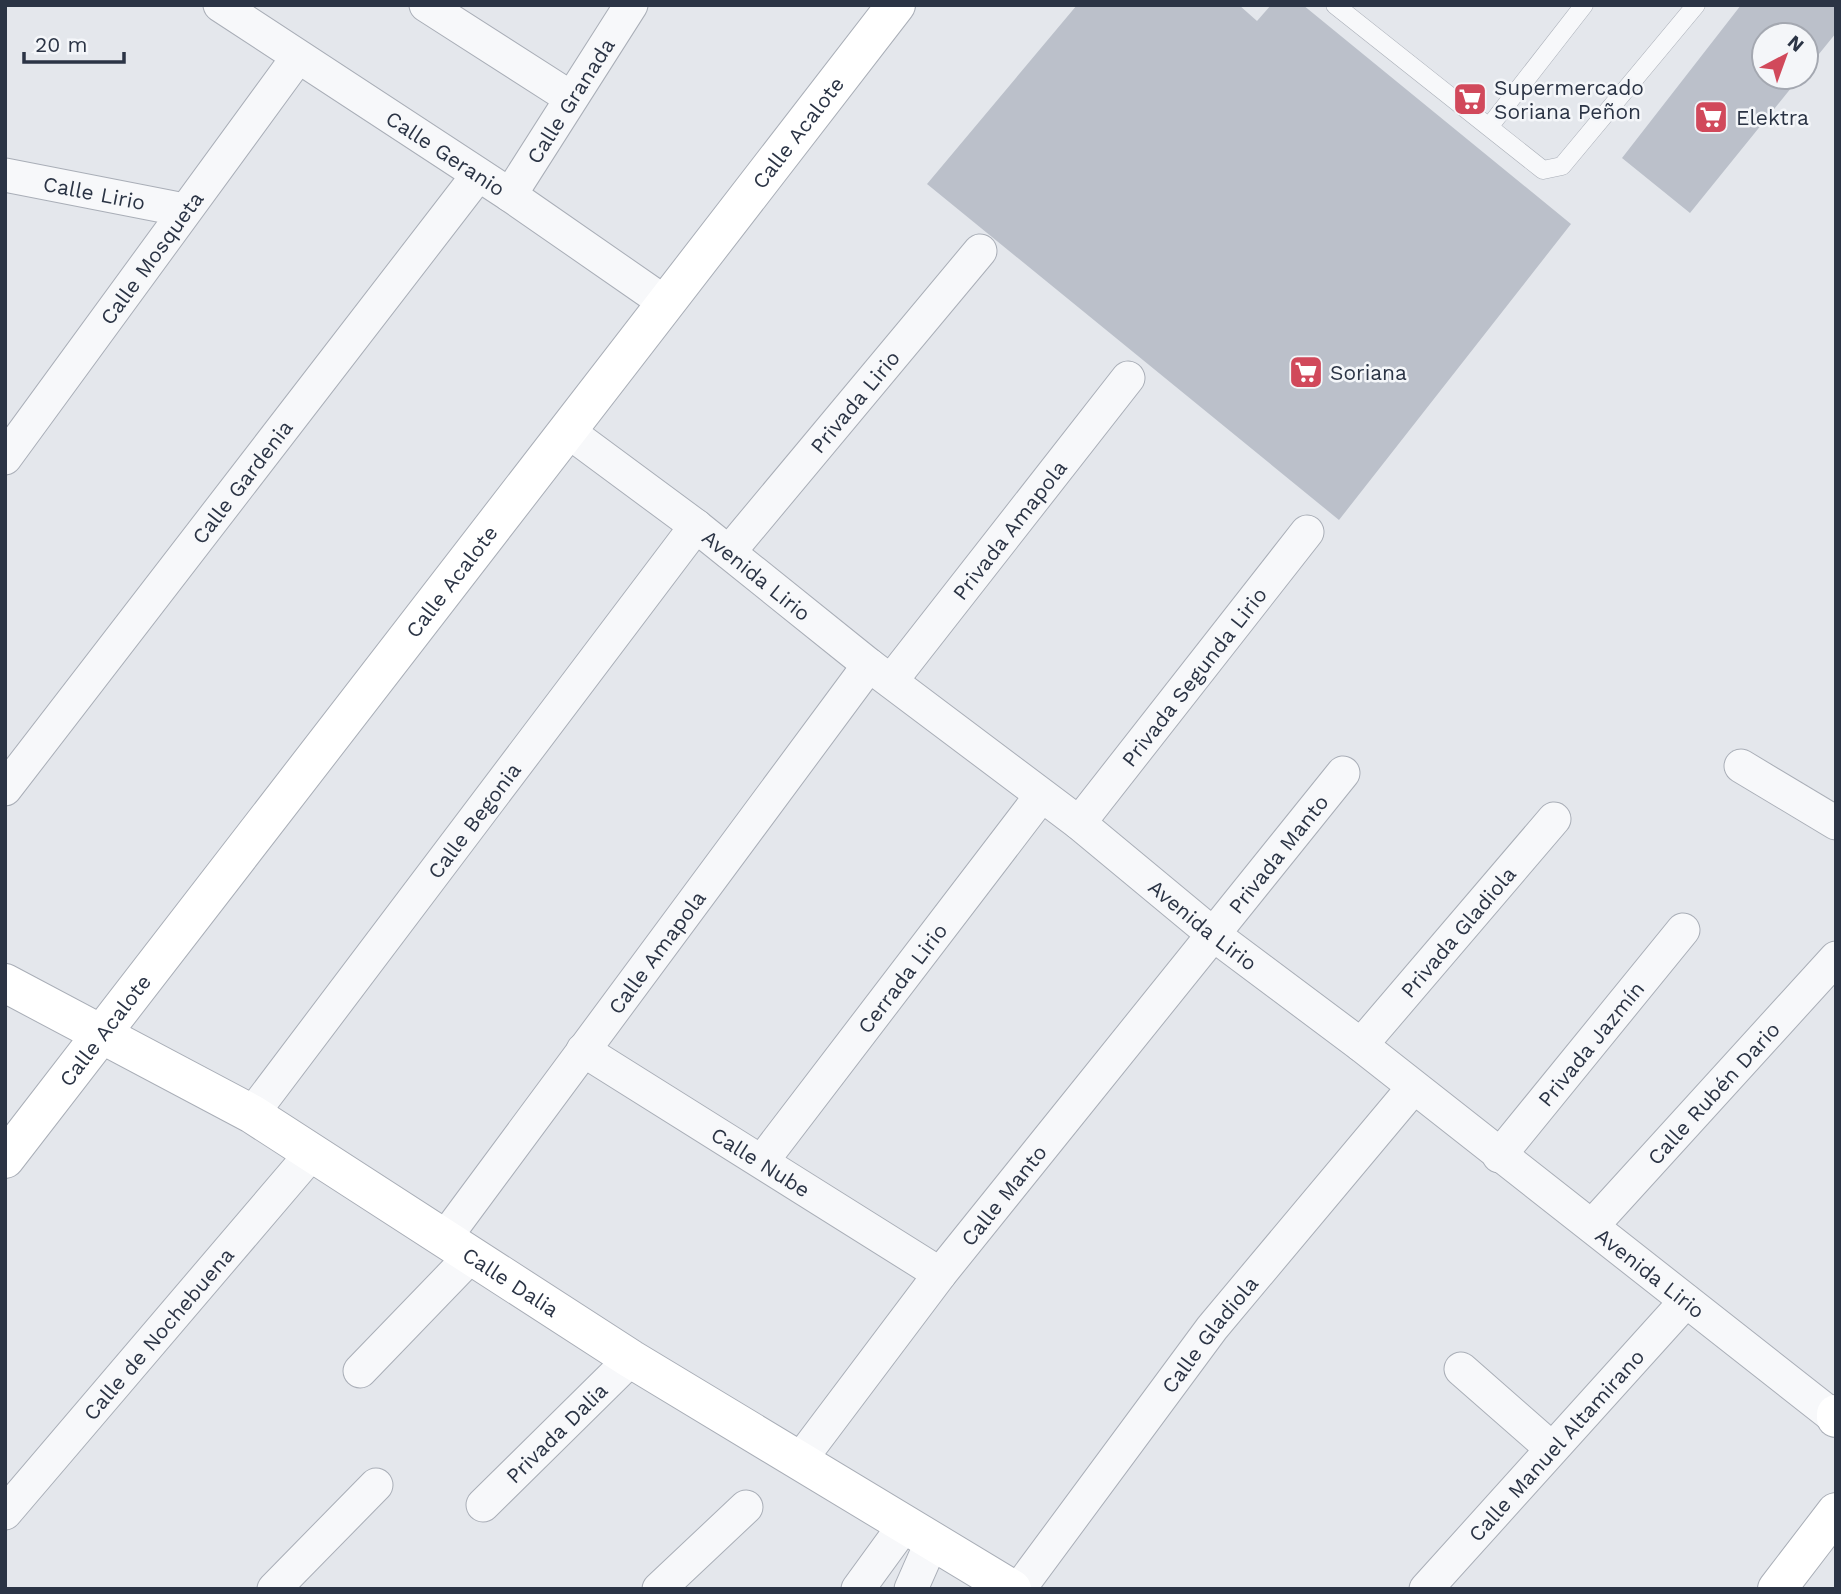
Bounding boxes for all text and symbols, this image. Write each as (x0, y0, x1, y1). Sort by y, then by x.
scale bar (24, 21, 124, 65)
north arrow (1750, 21, 1820, 91)
text: N (1783, 30, 1809, 57)
text: 20 m (35, 32, 87, 57)
street label: Calle Granada (521, 33, 619, 168)
street label: Calle Acalote (747, 71, 849, 193)
place label: Supermercado Soriana Peñon (1494, 75, 1644, 124)
supermarket icon: Supermercado Soriana Peñon (1451, 80, 1489, 118)
supermarket icon: Elektra (1692, 98, 1730, 136)
street label: Calle Geranio (382, 105, 510, 201)
place label: Elektra (1736, 105, 1809, 130)
street label: Calle Lirio (41, 170, 147, 215)
street label: Calle Mosqueta (94, 186, 208, 329)
street label: Privada Lirio (805, 345, 905, 458)
supermarket icon: Soriana (1287, 353, 1325, 391)
place label: Soriana (1330, 360, 1407, 385)
street label: Calle Gardenia (186, 415, 297, 549)
street label: Privada Amapola (947, 455, 1072, 605)
street label: Calle Acalote (400, 520, 502, 642)
street label: Avenida Lirio (698, 524, 816, 626)
street label: Privada Segunda Lirio (1116, 582, 1272, 771)
street label: Calle Begonia (422, 757, 526, 883)
street label: Privada Manto (1223, 789, 1333, 918)
street label: Privada Gladiola (1395, 861, 1521, 1002)
street label: Avenida Lirio (1144, 874, 1262, 975)
street label: Calle Amapola (603, 885, 710, 1019)
street label: Cerrada Lirio (852, 918, 952, 1038)
street label: Calle Acalote (54, 969, 156, 1091)
street label: Privada Jazmín (1532, 976, 1649, 1111)
street label: Calle Rubén Dario (1642, 1016, 1785, 1170)
street label: Calle Nube (707, 1121, 815, 1202)
street label: Calle Manto (955, 1140, 1052, 1251)
street label: Avenida Lirio (1591, 1222, 1710, 1323)
street label: Calle Dalia (458, 1241, 564, 1322)
street label: Calle de Nochebuena (78, 1242, 239, 1425)
street label: Calle Gladiola (1156, 1271, 1263, 1398)
street label: Calle Manuel Altamirano (1463, 1344, 1649, 1546)
street label: Privada Dalia (500, 1377, 612, 1488)

